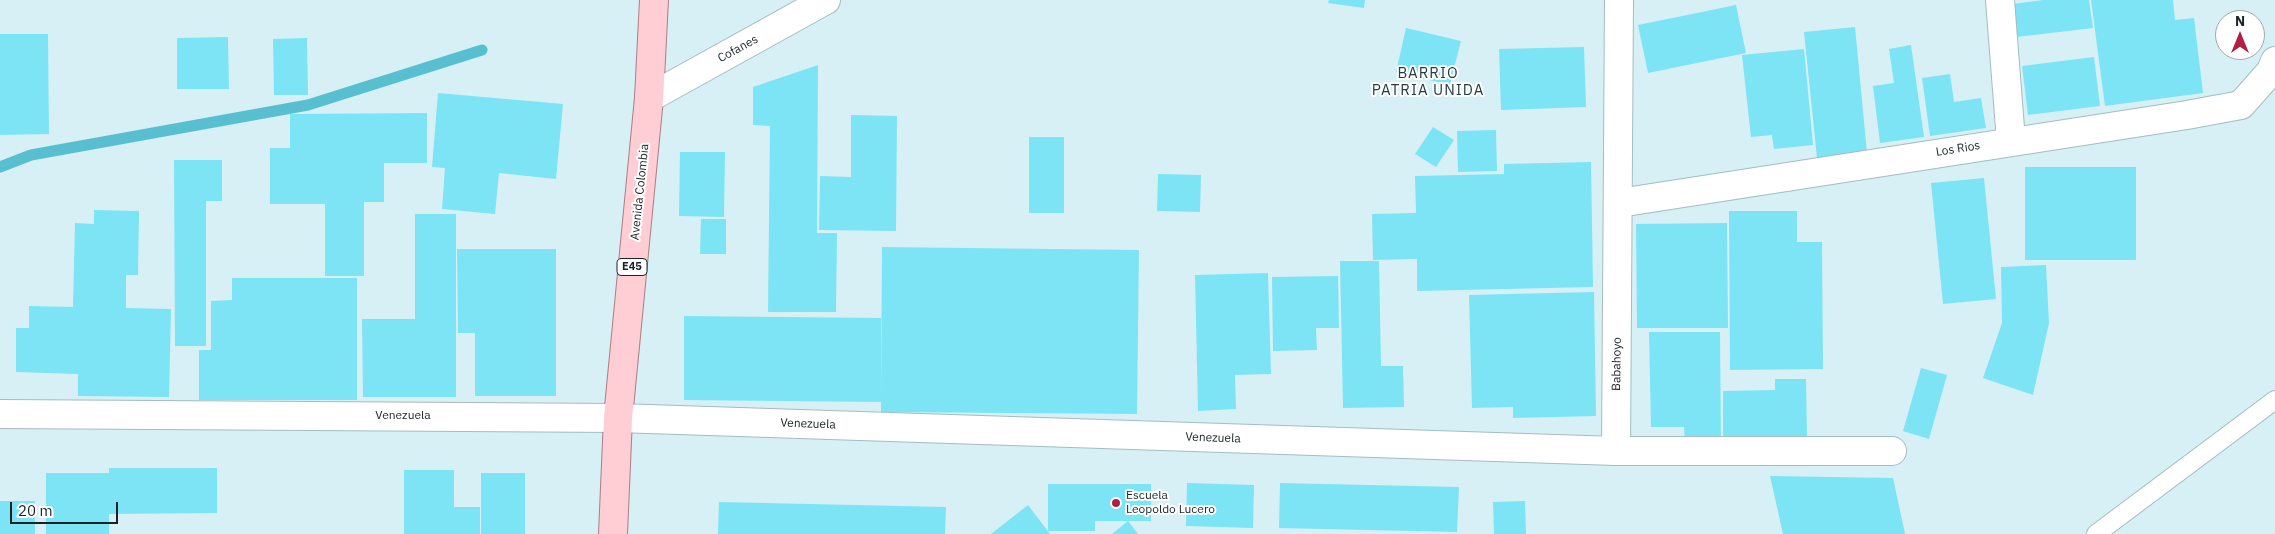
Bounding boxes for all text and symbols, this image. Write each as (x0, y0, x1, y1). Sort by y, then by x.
north arrow (2215, 10, 2265, 60)
text: N (2235, 12, 2245, 30)
street label: Cofanes (715, 32, 761, 66)
district label: BARRIO PATRIA UNIDA (1370, 65, 1486, 100)
street label: Los Rios (1935, 138, 1981, 160)
street label: Avenida Colombia (628, 143, 652, 241)
road number: E45 (617, 258, 647, 276)
street label: Babahoyo (1609, 337, 1625, 391)
street label: Venezuela (375, 409, 431, 423)
street label: Venezuela (780, 416, 836, 432)
street label: Venezuela (1185, 430, 1241, 446)
place label: Escuela Leopoldo Lucero (1126, 489, 1215, 517)
scale bar (12, 492, 120, 524)
marker: Escuela Leopoldo Lucero (1110, 497, 1122, 509)
text: 20 m (18, 501, 53, 520)

